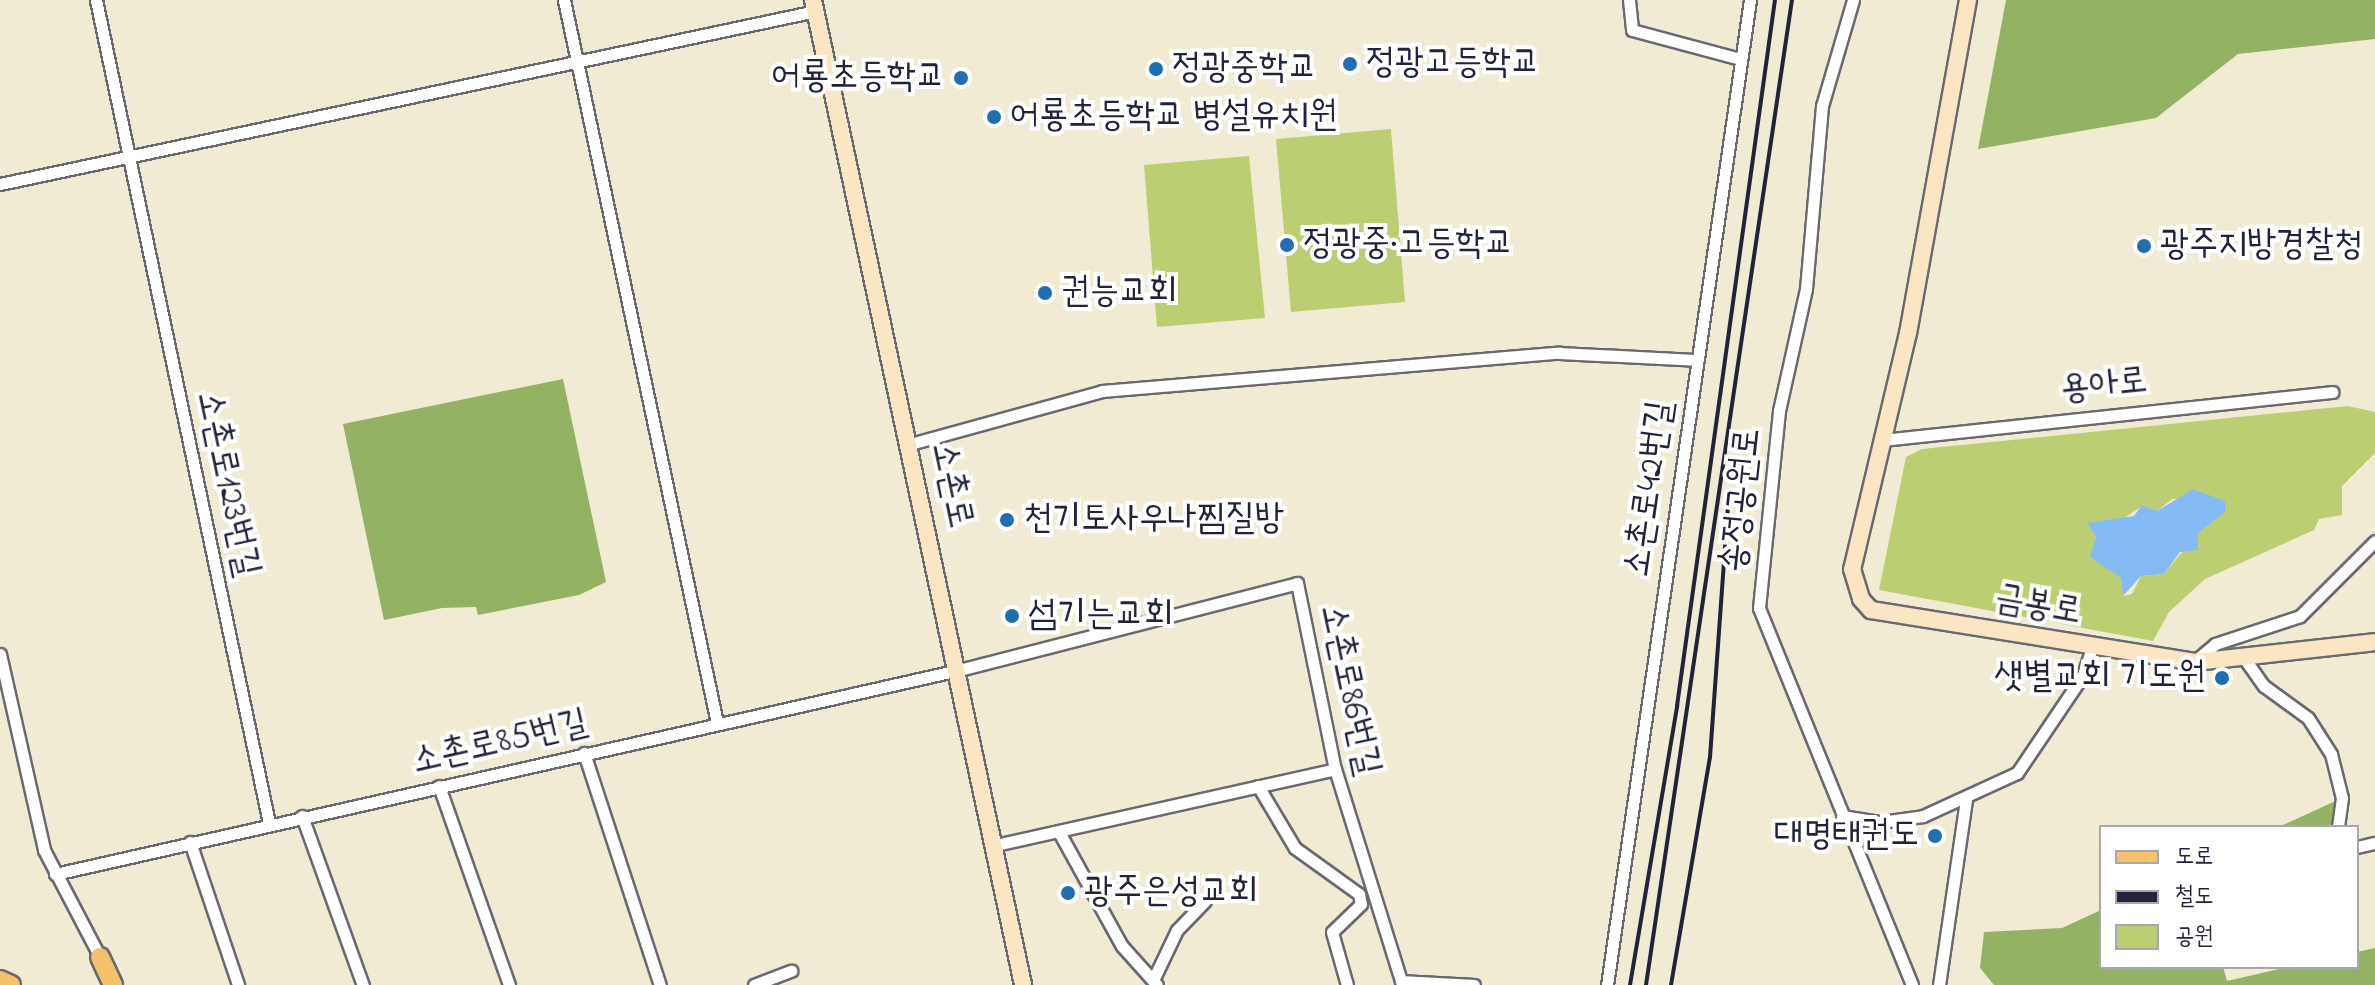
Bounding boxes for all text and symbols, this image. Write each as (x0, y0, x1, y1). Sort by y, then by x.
place label: 정광고등학교 (1366, 42, 1540, 86)
place label: 정광중학교 (1172, 47, 1317, 91)
marker: 정광고등학교 (1341, 55, 1359, 73)
place label: 어룡초등학교 (771, 56, 945, 100)
marker: 정광중학교 (1147, 60, 1165, 78)
marker: 어룡초등학교 (952, 69, 970, 87)
place label: 어룡초등학교 병설유치원 (1010, 95, 1338, 139)
marker: 어룡초등학교 병설유치원 (985, 108, 1003, 126)
place label: 정광중·고등학교 (1303, 223, 1513, 267)
place label: 광주지방경찰청 (2160, 224, 2363, 268)
marker: 정광중·고등학교 (1278, 236, 1296, 254)
marker: 광주지방경찰청 (2135, 237, 2153, 255)
place label: 권능교회 (1061, 271, 1177, 315)
marker: 권능교회 (1036, 284, 1054, 302)
street label: 용아로 (2059, 360, 2149, 412)
street label: 소촌로123번길 (186, 387, 268, 581)
street label: 소촌로42번길 (1616, 398, 1684, 580)
street label: 송정공원로 (1713, 426, 1771, 574)
street label: 소촌로 (921, 438, 981, 532)
place label: 천기토사우나찜질방 (1023, 498, 1284, 542)
marker: 천기토사우나찜질방 (998, 511, 1016, 529)
street label: 금봉로 (1991, 577, 2085, 635)
place label: 섬기는교회 (1028, 594, 1173, 638)
street label: 소촌로86번길 (1310, 600, 1388, 780)
marker: 섬기는교회 (1003, 607, 1021, 625)
place label: 샛별교회 기도원 (1994, 656, 2206, 700)
marker: 샛별교회 기도원 (2213, 669, 2231, 687)
street label: 소촌로85번길 (408, 702, 592, 784)
place label: 대명태권도 (1774, 814, 1919, 858)
legend (2099, 825, 2359, 969)
marker: 대명태권도 (1926, 827, 1944, 845)
text: 도로 (2175, 840, 2214, 875)
place label: 광주은성교회 (1084, 871, 1258, 915)
text: 철도 (2175, 880, 2214, 915)
marker: 광주은성교회 (1059, 884, 1077, 902)
text: 공원 (2175, 920, 2214, 955)

